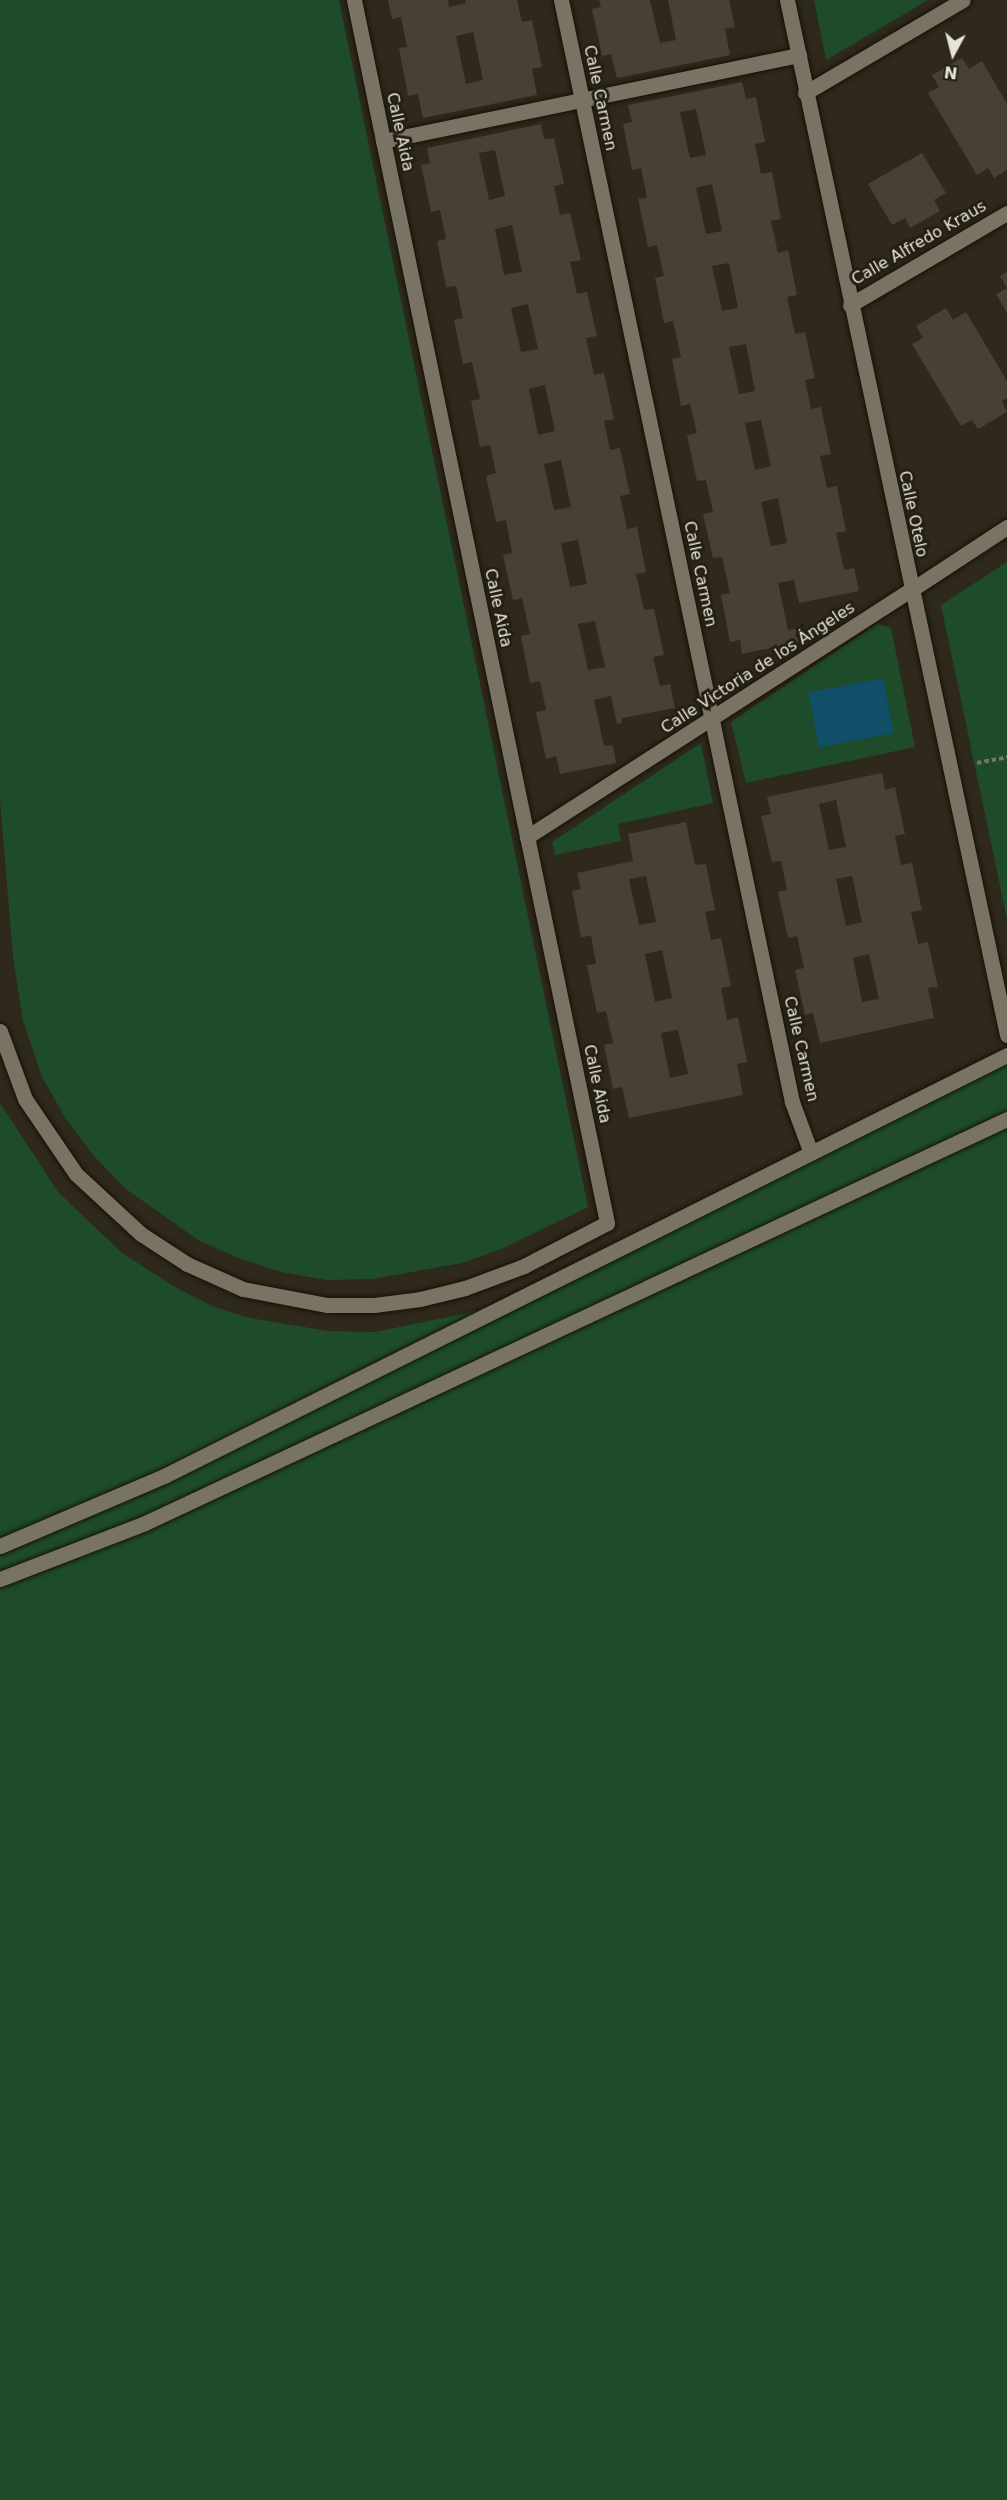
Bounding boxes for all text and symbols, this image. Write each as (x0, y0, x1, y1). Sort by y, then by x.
north arrow (923, 24, 983, 84)
street label: Calle Carmen (579, 43, 621, 153)
text: N (943, 62, 959, 83)
street label: Calle Aida (382, 91, 418, 173)
street label: Calle Alfredo Kraus (848, 197, 990, 289)
street label: Calle Otelo (894, 469, 932, 559)
street label: Calle Carmen (679, 519, 721, 629)
street label: Calle Aida (480, 567, 516, 649)
street label: Calle Victoria de los Ángeles (658, 598, 858, 738)
street label: Calle Carmen (780, 994, 822, 1104)
street label: Calle Aida (579, 1043, 615, 1125)

